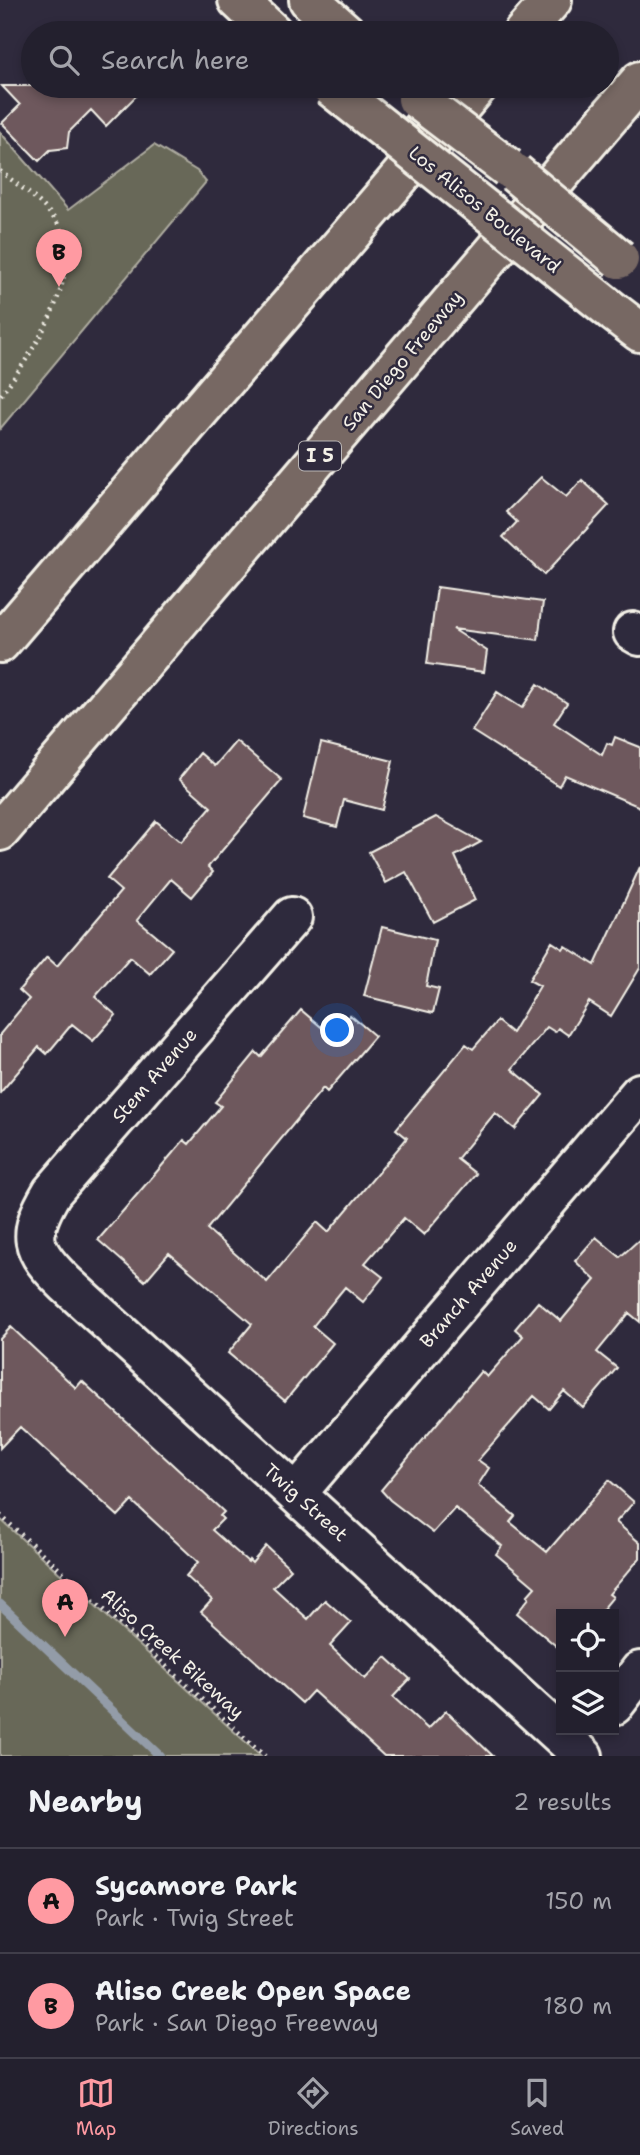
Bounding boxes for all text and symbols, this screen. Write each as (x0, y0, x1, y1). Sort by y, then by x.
search box (21, 21, 619, 98)
icon: search (45, 41, 83, 79)
text: Search here (101, 42, 250, 77)
street label: Los Alisos Boulevard (403, 140, 566, 279)
pin: B (36, 229, 82, 287)
street label: San Diego Freeway (336, 285, 468, 435)
road number: I 5 (299, 442, 341, 470)
your location (320, 1013, 354, 1047)
street label: Stem Avenue (106, 1022, 203, 1128)
street label: Branch Avenue (414, 1234, 523, 1353)
street label: Twig Street (258, 1458, 353, 1547)
pin: A (42, 1579, 88, 1637)
street label: Aliso Creek Bikeway (96, 1582, 250, 1724)
map controls (556, 1609, 619, 1735)
button: locate (556, 1609, 619, 1672)
button: layers (556, 1672, 619, 1735)
text: Nearby (28, 1781, 143, 1822)
text: 2 results (513, 1787, 612, 1817)
text: Sycamore Park (95, 1868, 298, 1903)
text: A (42, 1886, 60, 1916)
text: 150 m (545, 1886, 612, 1916)
text: Park · Twig Street (95, 1903, 294, 1933)
text: Aliso Creek Open Space (95, 1973, 411, 2008)
text: B (44, 1991, 58, 2021)
text: 180 m (543, 1991, 612, 2021)
text: Park · San Diego Freeway (95, 2008, 379, 2038)
tab: Map (76, 2074, 116, 2141)
tab: Directions (268, 2074, 359, 2141)
tab: Saved (510, 2074, 564, 2141)

